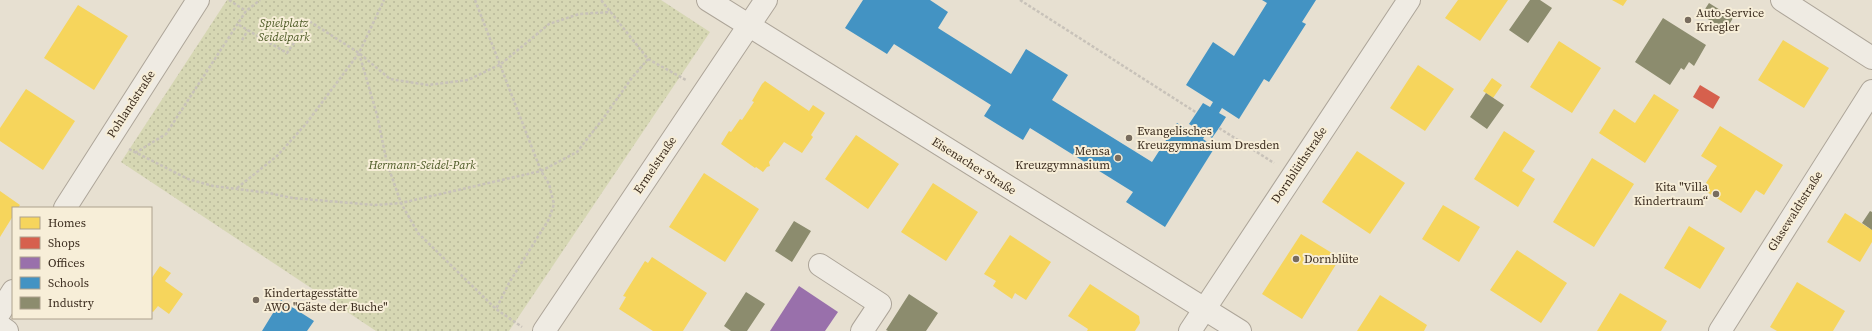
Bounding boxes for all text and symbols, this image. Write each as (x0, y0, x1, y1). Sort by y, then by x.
place label: Auto-Service Kriegler (1696, 5, 1764, 35)
park label: Spielplatz Seidelpark (258, 15, 310, 45)
marker: Auto-Service Kriegler (1683, 15, 1693, 25)
street label: Pohlandstraße (103, 67, 159, 141)
place label: Evangelisches Kreuzgymnasium Dresden (1137, 123, 1280, 153)
street label: Dornblüthstraße (1267, 124, 1331, 206)
street label: Ermelstraße (630, 133, 680, 197)
marker: Evangelisches Kreuzgymnasium Dresden (1124, 133, 1134, 143)
street label: Eisenacher Straße (929, 134, 1019, 198)
place label: Mensa Kreuzgymnasium (1015, 143, 1111, 173)
marker: Mensa Kreuzgymnasium (1113, 153, 1123, 163)
park label: Hermann-Seidel-Park (367, 157, 476, 173)
street label: Glasewaldtstraße (1764, 168, 1826, 254)
place label: Kita "Villa Kindertraum“ (1634, 179, 1709, 209)
marker: Kita "Villa Kindertraum“ (1711, 189, 1721, 199)
legend (12, 207, 152, 319)
text: Homes (48, 215, 86, 231)
text: Shops (48, 235, 80, 251)
place label: Dornblüte (1304, 251, 1359, 267)
marker: Dornblüte (1291, 254, 1301, 264)
text: Offices (48, 255, 85, 271)
text: Schools (48, 275, 89, 291)
place label: Kindertagesstätte AWO "Gäste der Buche" (264, 285, 387, 315)
text: Industry (48, 295, 95, 311)
marker: Kindertagesstätte AWO "Gäste der Buche" (251, 295, 261, 305)

